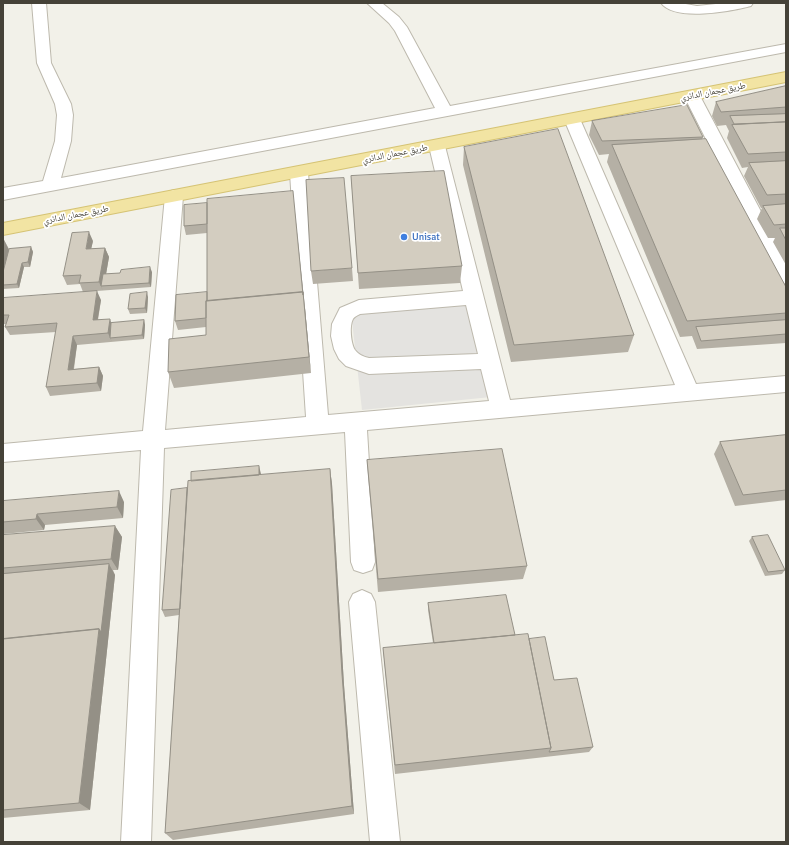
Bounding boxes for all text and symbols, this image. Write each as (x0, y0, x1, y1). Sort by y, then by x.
street label: طريق عجمان الدائري (679, 80, 747, 104)
street label: طريق عجمان الدائري (361, 142, 429, 166)
street label: طريق عجمان الدائري (42, 203, 110, 227)
place label: Unisat (412, 231, 440, 243)
marker: Unisat (399, 232, 409, 242)

